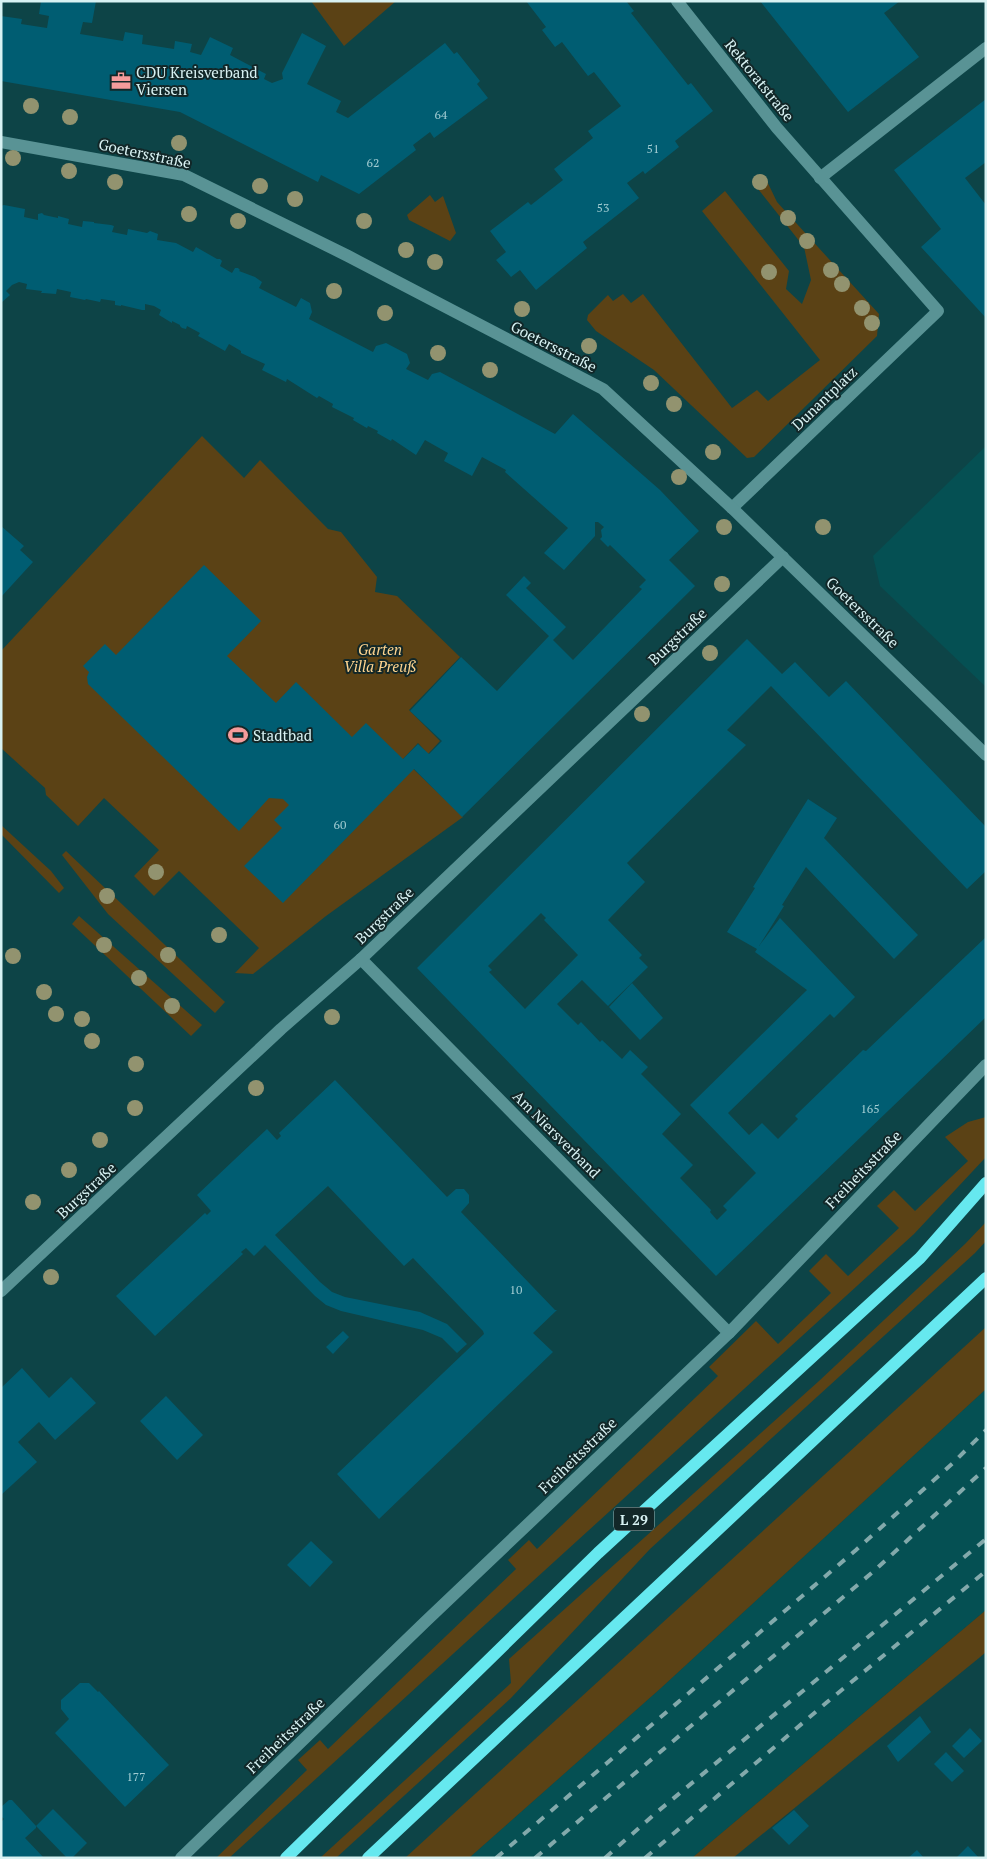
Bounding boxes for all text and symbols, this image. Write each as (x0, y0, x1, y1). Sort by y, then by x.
street label: Rektoratstraße (721, 35, 799, 125)
place label: CDU Kreisverband Viersen (136, 62, 258, 99)
office icon: CDU Kreisverband Viersen (110, 70, 132, 92)
house number: 64 (435, 107, 448, 122)
street label: Goetersstraße (97, 133, 193, 173)
house number: 51 (647, 141, 659, 156)
house number: 62 (367, 155, 379, 170)
house number: 53 (597, 200, 609, 215)
street label: Goetersstraße (508, 316, 600, 376)
street label: Dunantplatz (787, 362, 861, 434)
street label: Goetersstraße (822, 572, 904, 652)
street label: Burgstraße (643, 603, 711, 669)
park label: Garten Villa Preuß (344, 639, 416, 676)
sports icon: Stadtbad (227, 724, 249, 746)
place label: Stadtbad (253, 725, 312, 745)
house number: 60 (334, 817, 346, 832)
street label: Burgstraße (350, 882, 418, 948)
street label: Am Niersverband (509, 1086, 605, 1182)
house number: 165 (860, 1101, 880, 1116)
street label: Freiheitsstraße (821, 1126, 905, 1212)
street label: Burgstraße (52, 1157, 120, 1223)
house number: 10 (510, 1282, 522, 1297)
street label: Freiheitsstraße (534, 1413, 620, 1497)
road number: L 29 (614, 1508, 654, 1530)
street label: Freiheitsstraße (242, 1693, 328, 1777)
house number: 177 (126, 1769, 146, 1784)

